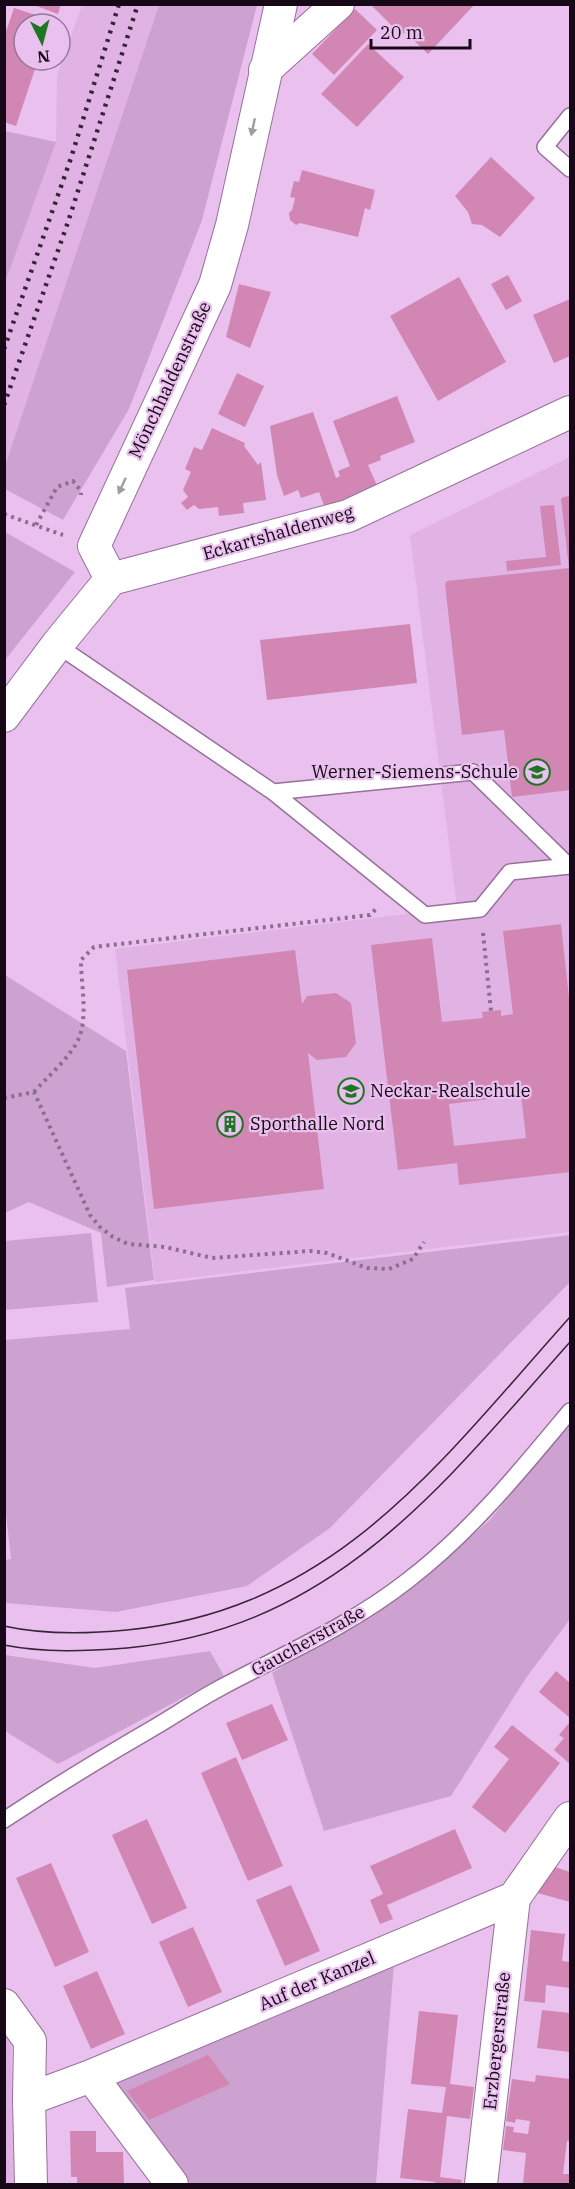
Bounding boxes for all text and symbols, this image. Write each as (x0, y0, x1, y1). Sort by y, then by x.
north arrow (12, 12, 72, 72)
scale bar (371, 12, 470, 50)
text: 20 m (380, 21, 423, 44)
text: N (36, 46, 51, 68)
one-way arrow (248, 118, 257, 137)
street label: Mönchhaldenstraße (123, 298, 216, 462)
one-way arrow (117, 477, 126, 494)
street label: Eckartshaldenweg (200, 500, 356, 565)
school or university icon: Werner-Siemens-Schule (522, 757, 552, 787)
place label: Werner-Siemens-Schule (311, 760, 518, 783)
school or university icon: Neckar-Realschule (336, 1076, 366, 1106)
place label: Neckar-Realschule (370, 1079, 530, 1102)
building icon: Sporthalle Nord (215, 1109, 245, 1139)
place label: Sporthalle Nord (250, 1112, 385, 1135)
street label: Gaucherstraße (247, 1600, 369, 1681)
street label: Auf der Kanzel (255, 1946, 378, 2015)
street label: Erzbergerstraße (478, 1971, 515, 2111)

